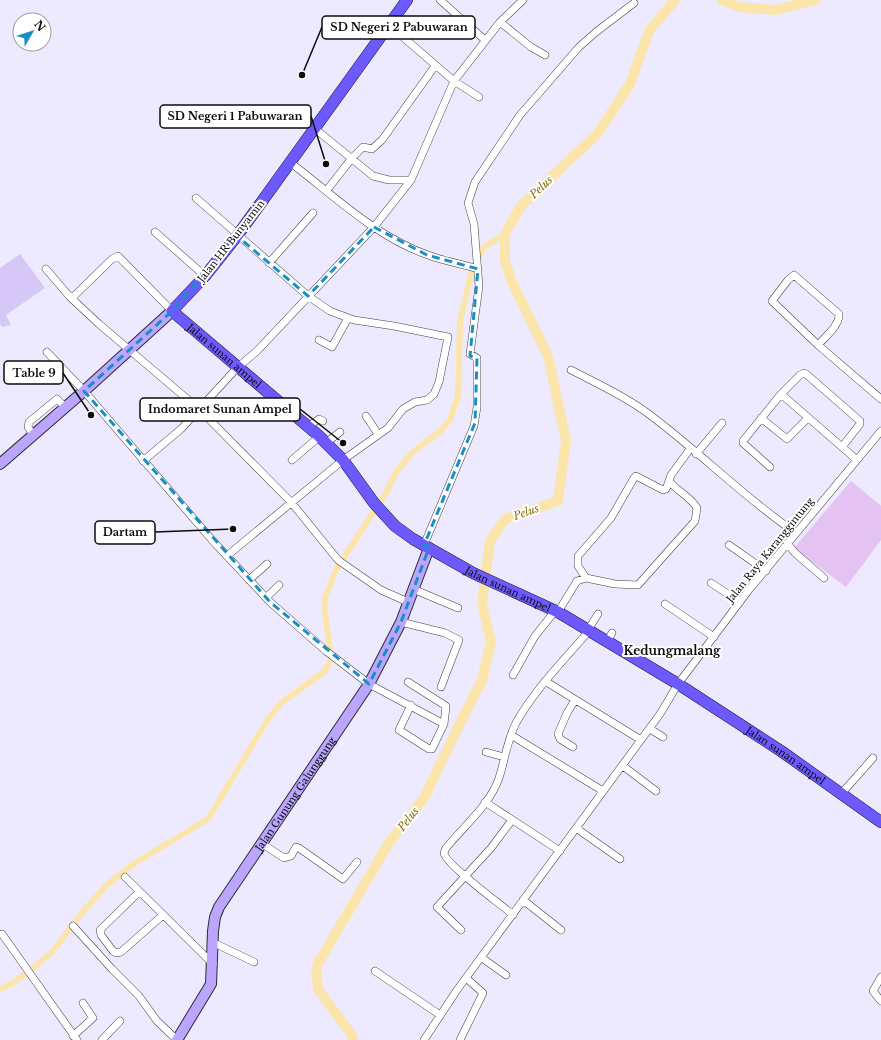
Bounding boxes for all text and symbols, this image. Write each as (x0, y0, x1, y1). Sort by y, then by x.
north arrow (12, 12, 52, 52)
callout: SD Negeri 2 Pabuwaran (322, 16, 475, 39)
text: N (31, 17, 49, 35)
text: SD Negeri 2 Pabuwaran (330, 20, 468, 34)
callout: SD Negeri 1 Pabuwaran (160, 105, 311, 128)
text: SD Negeri 1 Pabuwaran (168, 109, 302, 123)
water label: Pelus (526, 173, 555, 202)
street label: Jalan HR Bunyamin (193, 197, 267, 286)
street label: Jalan sunan ampel (183, 319, 264, 391)
callout: Table 9 (4, 361, 63, 384)
text: Table 9 (12, 366, 56, 380)
callout: Indomaret Sunan Ampel (140, 398, 300, 421)
text: Indomaret Sunan Ampel (148, 402, 292, 416)
street label: Jalan Raya Karanggintung (722, 494, 817, 607)
water label: Pelus (510, 501, 541, 523)
callout: Dartam (95, 521, 155, 544)
text: Dartam (103, 525, 147, 539)
street label: Jalan sunan ampel (461, 562, 553, 614)
district label: Kedungmalang (624, 643, 721, 658)
street label: Jalan sunan ampel (742, 722, 828, 787)
street label: Jalan Gunung Galunggung (251, 733, 339, 855)
water label: Pelus (394, 804, 422, 834)

